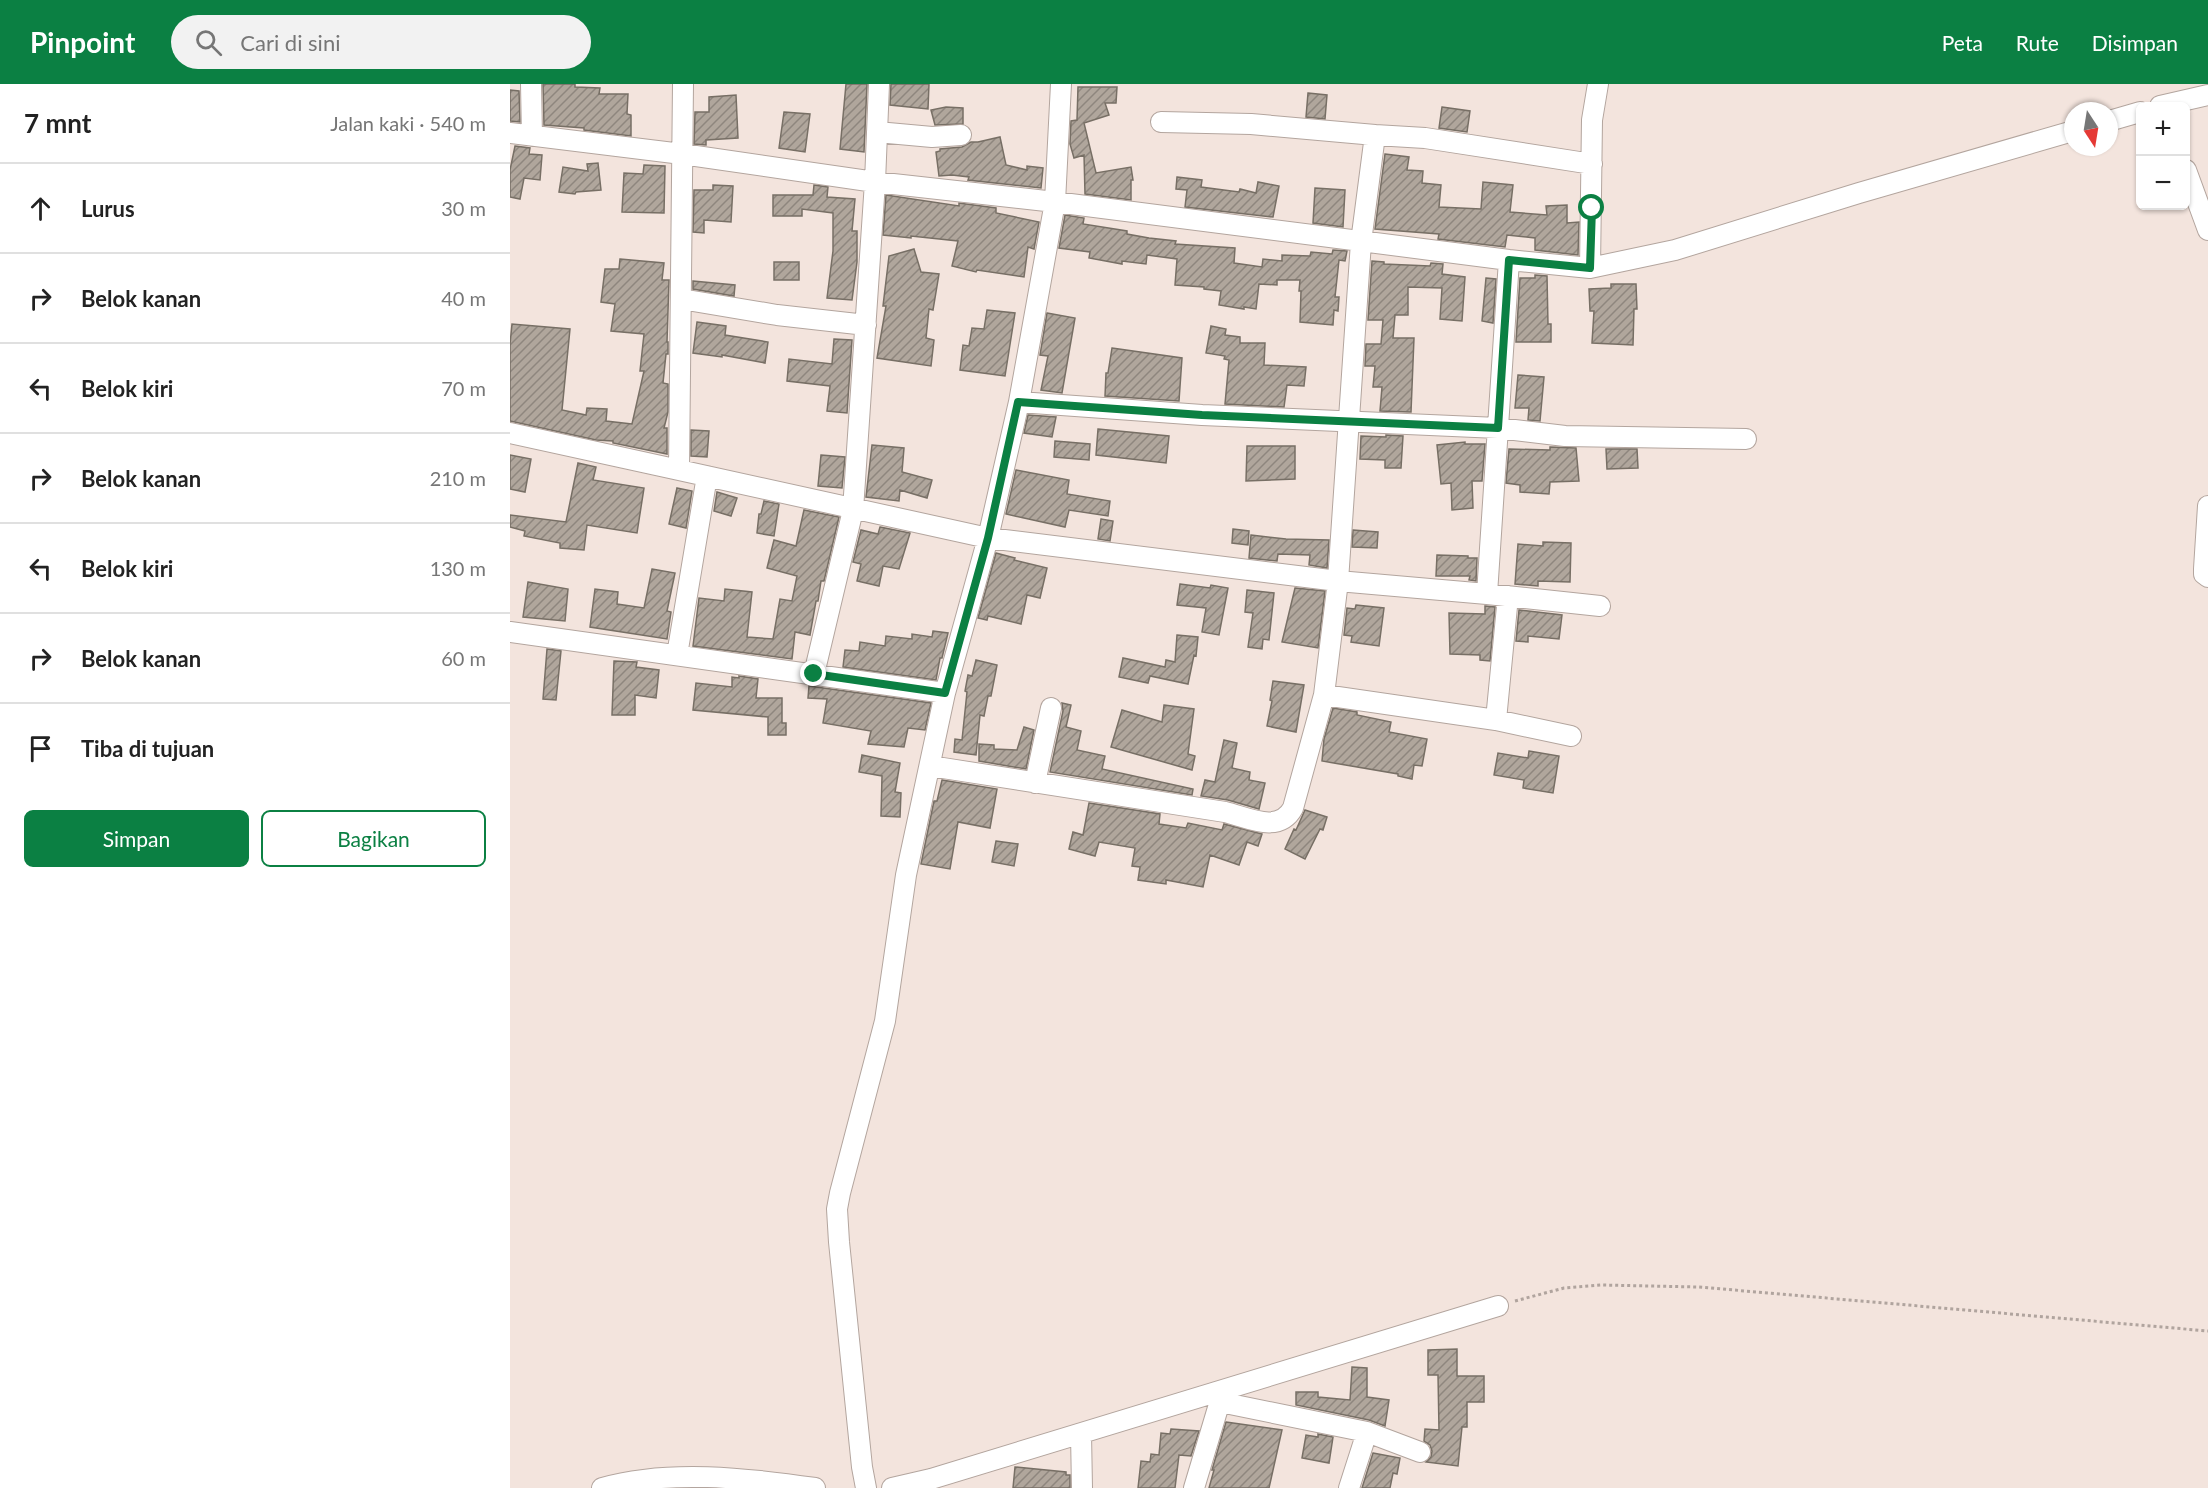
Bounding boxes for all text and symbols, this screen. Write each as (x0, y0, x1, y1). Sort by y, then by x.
search box (171, 15, 591, 69)
text: Pinpoint (30, 25, 135, 59)
icon: search (192, 26, 225, 59)
text: Cari di sini (240, 29, 340, 56)
text: Peta (1942, 30, 1983, 55)
text: Rute (2016, 30, 2059, 55)
text: Disimpan (2092, 30, 2178, 55)
north arrow (2064, 102, 2118, 156)
map controls (2136, 102, 2190, 210)
button: + (2136, 102, 2190, 156)
text: 7 mnt (24, 107, 91, 139)
text: Jalan kaki · 540 m (330, 111, 486, 135)
button: − (2136, 156, 2190, 210)
icon: ahead (24, 192, 57, 225)
route start (1578, 194, 1604, 220)
text: Lurus (81, 195, 135, 222)
text: 30 m (441, 196, 486, 220)
icon: right (24, 282, 57, 315)
text: Belok kanan (81, 285, 201, 312)
text: 40 m (441, 286, 486, 310)
icon: left (24, 372, 57, 405)
text: Belok kiri (81, 375, 173, 402)
text: 70 m (441, 376, 486, 400)
icon: right (24, 462, 57, 495)
text: Belok kanan (81, 465, 201, 492)
text: 210 m (430, 466, 486, 490)
icon: left (24, 552, 57, 585)
text: Belok kiri (81, 555, 173, 582)
text: 130 m (430, 556, 486, 580)
icon: right (24, 642, 57, 675)
text: Belok kanan (81, 645, 201, 672)
text: 60 m (441, 646, 486, 670)
route end (800, 660, 826, 686)
icon: arrive (24, 732, 57, 765)
text: Tiba di tujuan (81, 735, 214, 762)
button: Simpan (24, 810, 249, 867)
button: Bagikan (261, 810, 486, 867)

